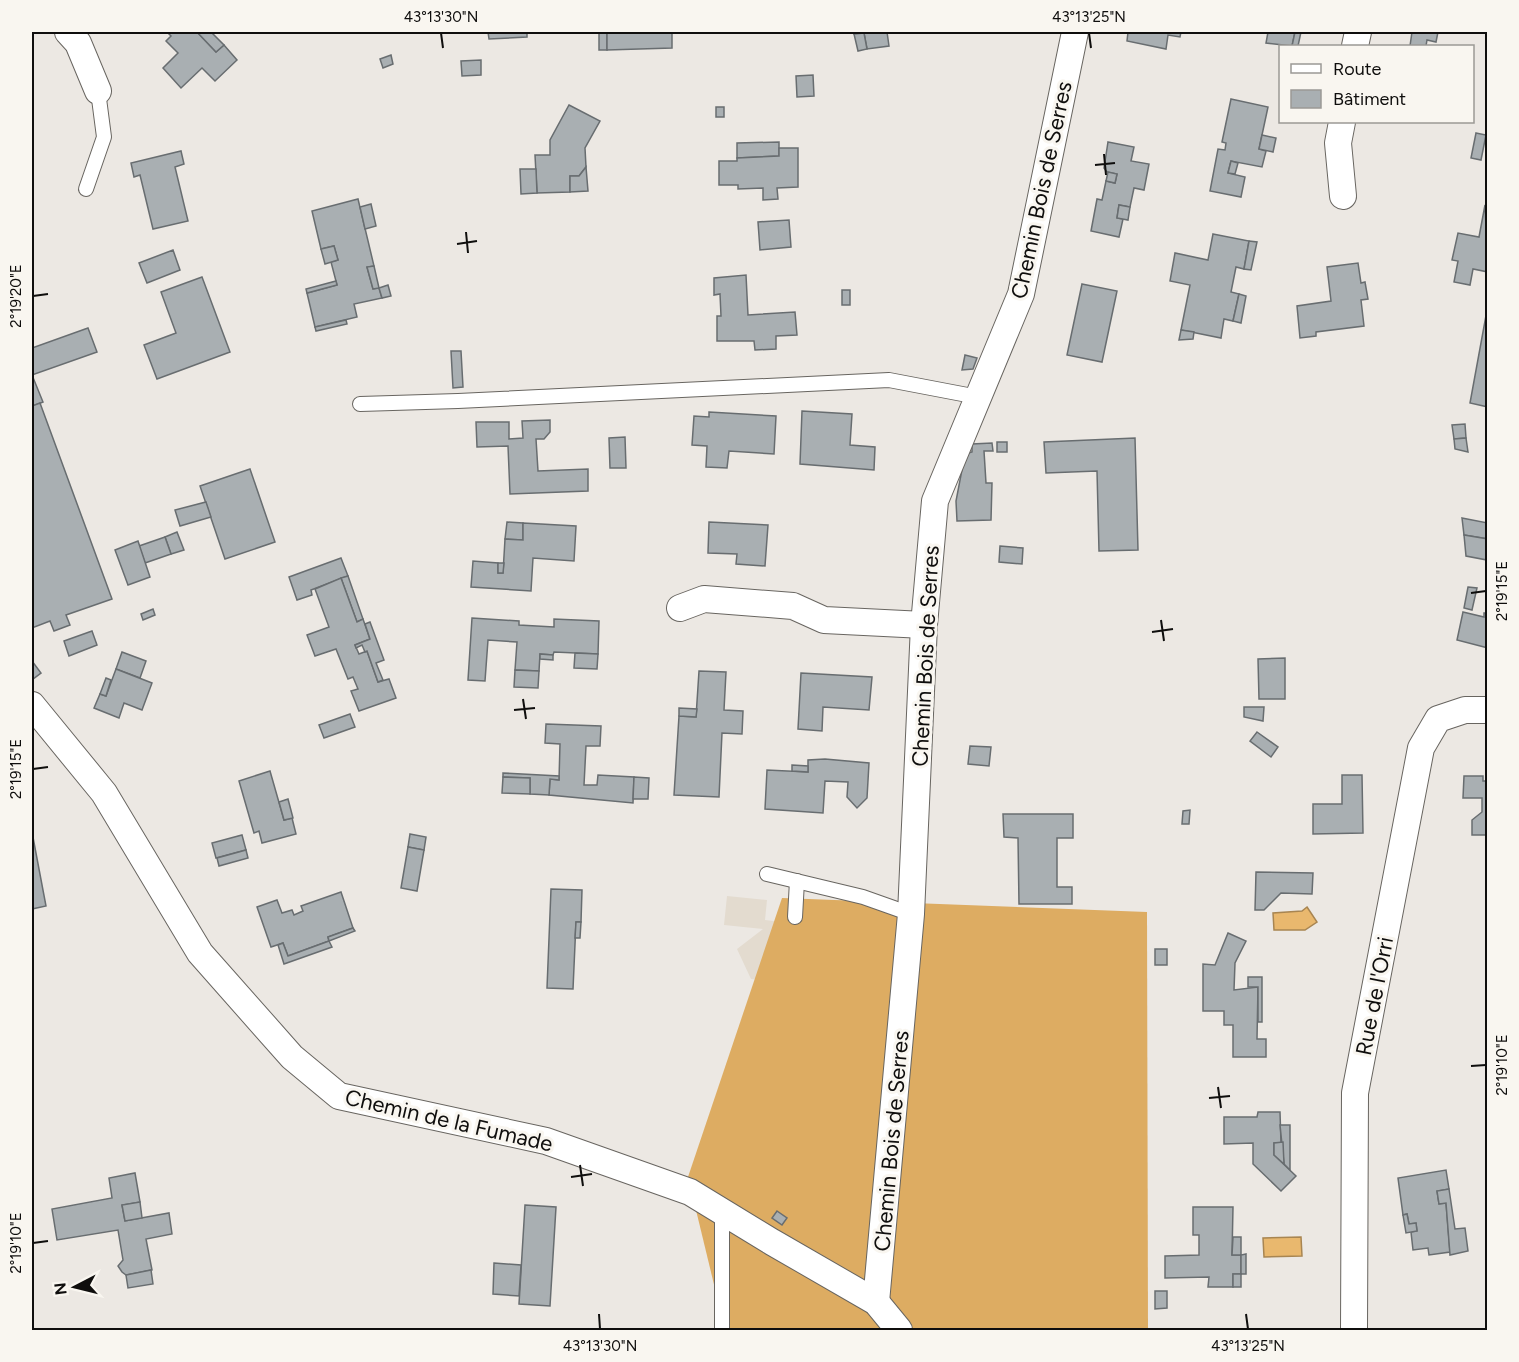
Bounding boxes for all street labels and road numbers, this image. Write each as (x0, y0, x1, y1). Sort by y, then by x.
street label: Chemin Bois de Serres (1005, 79, 1078, 301)
street label: Chemin Bois de Serres (906, 545, 945, 767)
street label: Rue de l'Orri (1350, 935, 1399, 1058)
street label: Chemin Bois de Serres (868, 1029, 915, 1253)
street label: Chemin de la Fumade (342, 1083, 555, 1158)

